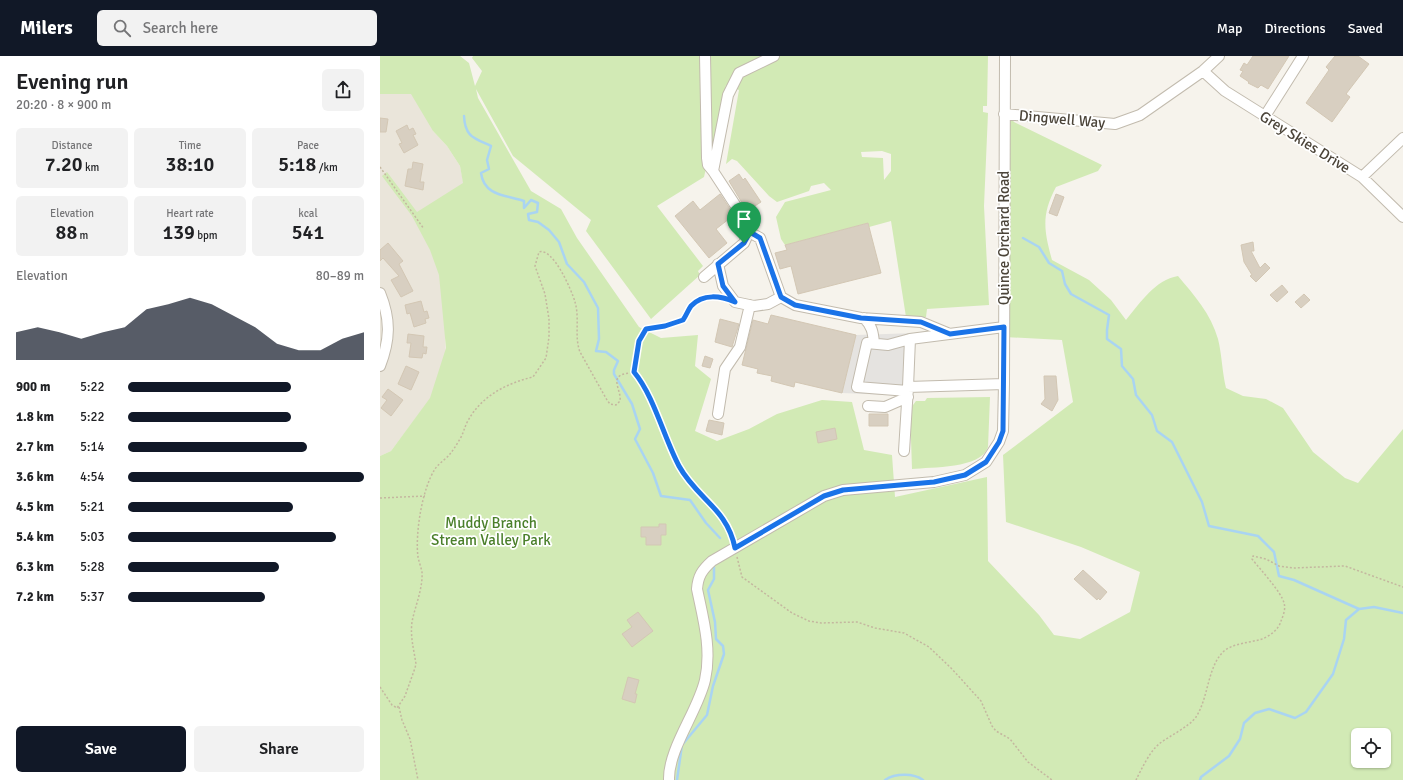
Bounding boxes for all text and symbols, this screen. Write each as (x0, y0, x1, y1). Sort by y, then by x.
search box (97, 10, 377, 46)
text: Milers (20, 16, 73, 40)
icon: search (111, 17, 133, 39)
text: Search here (143, 19, 218, 37)
text: Map (1217, 20, 1243, 37)
text: Directions (1265, 20, 1326, 37)
text: Saved (1348, 20, 1383, 37)
text: Evening run (16, 68, 129, 95)
button: share (322, 69, 364, 111)
text: 20:20 · 8 × 900 m (16, 97, 111, 113)
street label: Dingwell Way (1018, 106, 1106, 132)
street label: Grey Skies Drive (1256, 107, 1354, 177)
text: Distance (52, 139, 92, 152)
text: Time (179, 139, 201, 152)
text: Pace (297, 139, 319, 152)
text: 7.20 (45, 152, 83, 177)
text: 38:10 (166, 152, 214, 177)
text: 5:18 (278, 152, 316, 177)
text: km (83, 161, 99, 174)
text: /km (316, 161, 338, 174)
street label: Quince Orchard Road (995, 171, 1013, 305)
pin (727, 202, 761, 243)
text: Elevation (50, 207, 94, 220)
text: Heart rate (166, 207, 214, 220)
text: kcal (298, 207, 318, 220)
icon: arrive (733, 208, 755, 230)
text: 88 (56, 220, 77, 245)
text: 139 (162, 220, 195, 245)
text: 541 (292, 220, 324, 245)
text: m (77, 229, 88, 242)
text: bpm (195, 229, 218, 242)
text: Elevation (16, 268, 68, 284)
text: 80–89 m (316, 268, 364, 284)
text: 900 m (16, 379, 50, 395)
text: 5:22 (80, 379, 105, 395)
text: 1.8 km (16, 409, 54, 425)
text: 5:22 (80, 409, 105, 425)
text: 2.7 km (16, 439, 54, 455)
text: 5:14 (80, 439, 105, 455)
text: 3.6 km (16, 469, 54, 485)
text: 4:54 (80, 469, 105, 485)
text: 4.5 km (16, 499, 54, 515)
text: 5:21 (80, 499, 105, 515)
park label: Muddy Branch Stream Valley Park (431, 514, 551, 549)
text: 5.4 km (16, 529, 54, 545)
text: 5:03 (80, 529, 105, 545)
text: 6.3 km (16, 559, 54, 575)
text: 5:28 (80, 559, 105, 575)
text: 7.2 km (16, 589, 54, 605)
text: 5:37 (80, 589, 105, 605)
button: Save (16, 726, 186, 772)
button: Share (194, 726, 364, 772)
map controls (1351, 728, 1391, 768)
button: locate (1351, 728, 1391, 768)

